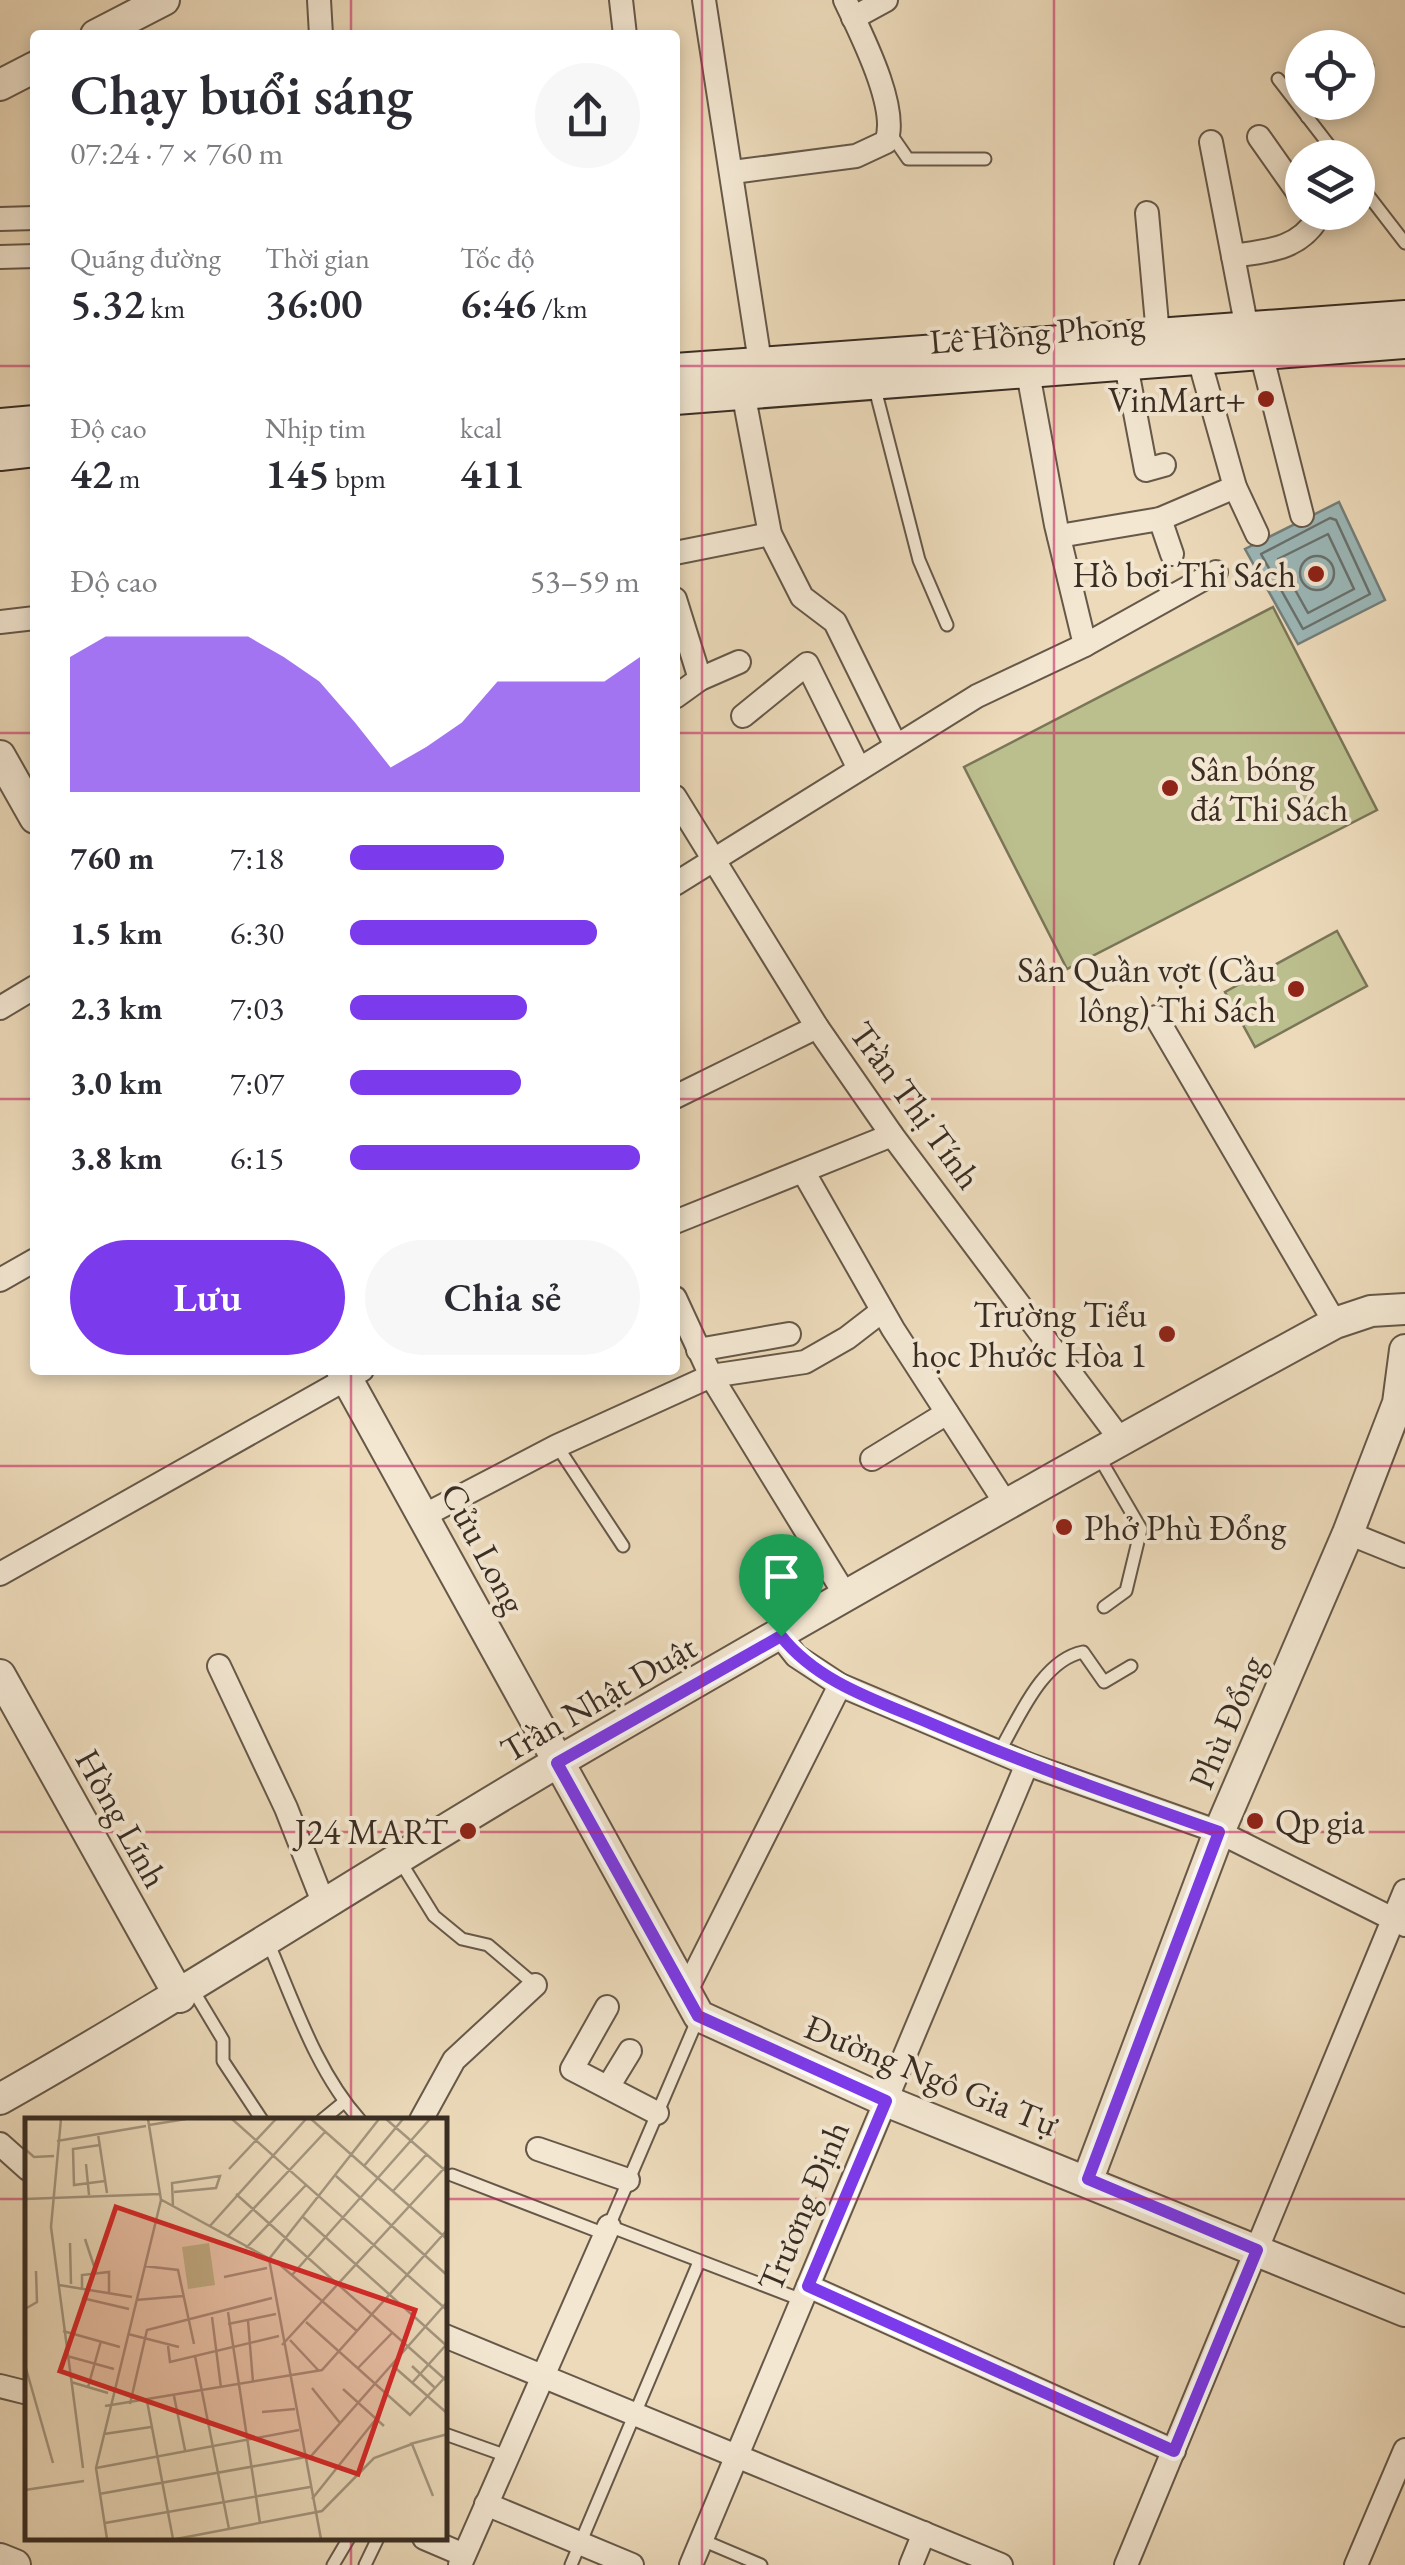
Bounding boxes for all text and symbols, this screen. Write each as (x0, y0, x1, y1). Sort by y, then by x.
map controls (1285, 30, 1375, 230)
button: locate (1285, 30, 1375, 120)
text: Chạy buổi sáng (70, 59, 413, 130)
button: share (535, 63, 640, 168)
text: 07:24 · 7 × 760 m (70, 132, 283, 174)
button: layers (1285, 140, 1375, 230)
text: Quãng đường (70, 240, 221, 276)
text: Thời gian (265, 240, 370, 276)
text: Tốc độ (460, 240, 535, 276)
text: 5.32 (70, 276, 145, 331)
text: 36:00 (265, 276, 363, 331)
text: 6:46 (460, 276, 536, 331)
text: km (145, 290, 185, 326)
text: /km (536, 290, 588, 326)
street label: Lê Hồng Phong (928, 300, 1147, 364)
place label: VinMart+ (1108, 377, 1246, 422)
marker: VinMart+ (1255, 388, 1277, 410)
text: Độ cao (70, 410, 147, 446)
text: Nhịp tim (265, 410, 366, 446)
text: kcal (460, 410, 502, 446)
text: 42 (70, 446, 113, 501)
text: 145 (265, 446, 330, 501)
text: 411 (460, 446, 525, 501)
text: m (113, 460, 140, 496)
text: bpm (330, 460, 386, 496)
place label: Hồ bơi Thi Sách (1072, 552, 1296, 597)
text: Độ cao (70, 560, 158, 602)
text: 53–59 m (530, 560, 640, 602)
marker: Hồ bơi Thi Sách (1305, 563, 1327, 585)
place label: Sân bóng đá Thi Sách (1190, 746, 1348, 831)
marker: Sân bóng đá Thi Sách (1159, 777, 1181, 799)
text: 760 m (70, 837, 154, 879)
text: 7:18 (230, 837, 284, 879)
text: 1.5 km (70, 912, 163, 954)
text: 6:30 (230, 912, 284, 954)
place label: Sân Quần vợt (Cầu lông) Thi Sách (1017, 947, 1277, 1032)
marker: Sân Quần vợt (Cầu lông) Thi Sách (1285, 978, 1307, 1000)
text: 2.3 km (70, 987, 163, 1029)
text: 7:03 (230, 987, 284, 1029)
street label: Trần Thị Tính (840, 1012, 992, 1198)
text: 3.0 km (70, 1062, 163, 1104)
text: 7:07 (230, 1062, 284, 1104)
text: 3.8 km (70, 1137, 163, 1179)
text: 6:15 (230, 1137, 284, 1179)
button: Lưu (70, 1240, 345, 1355)
button: Chia sẻ (365, 1240, 640, 1355)
place label: Trường Tiểu học Phước Hòa 1 (912, 1292, 1148, 1377)
marker: Trường Tiểu học Phước Hòa 1 (1156, 1323, 1178, 1345)
street label: Cửu Long (431, 1475, 537, 1622)
place label: Phở Phù Đổng (1084, 1505, 1287, 1550)
marker: Phở Phù Đổng (1053, 1516, 1075, 1538)
pin (739, 1534, 824, 1637)
icon: arrive (754, 1549, 809, 1604)
street label: Trần Nhật Duật (492, 1624, 704, 1772)
street label: Phù Đổng (1178, 1648, 1274, 1795)
street label: Hồng Lĩnh (65, 1741, 179, 1895)
place label: Qp gia (1275, 1799, 1365, 1844)
place label: J24 MART (292, 1809, 449, 1854)
marker: Qp gia (1244, 1810, 1266, 1832)
marker: J24 MART (457, 1820, 479, 1842)
street label: Đường Ngô Gia Tự (798, 2004, 1066, 2147)
street label: Trương Định (747, 2114, 859, 2298)
inset map (25, 2118, 448, 2540)

